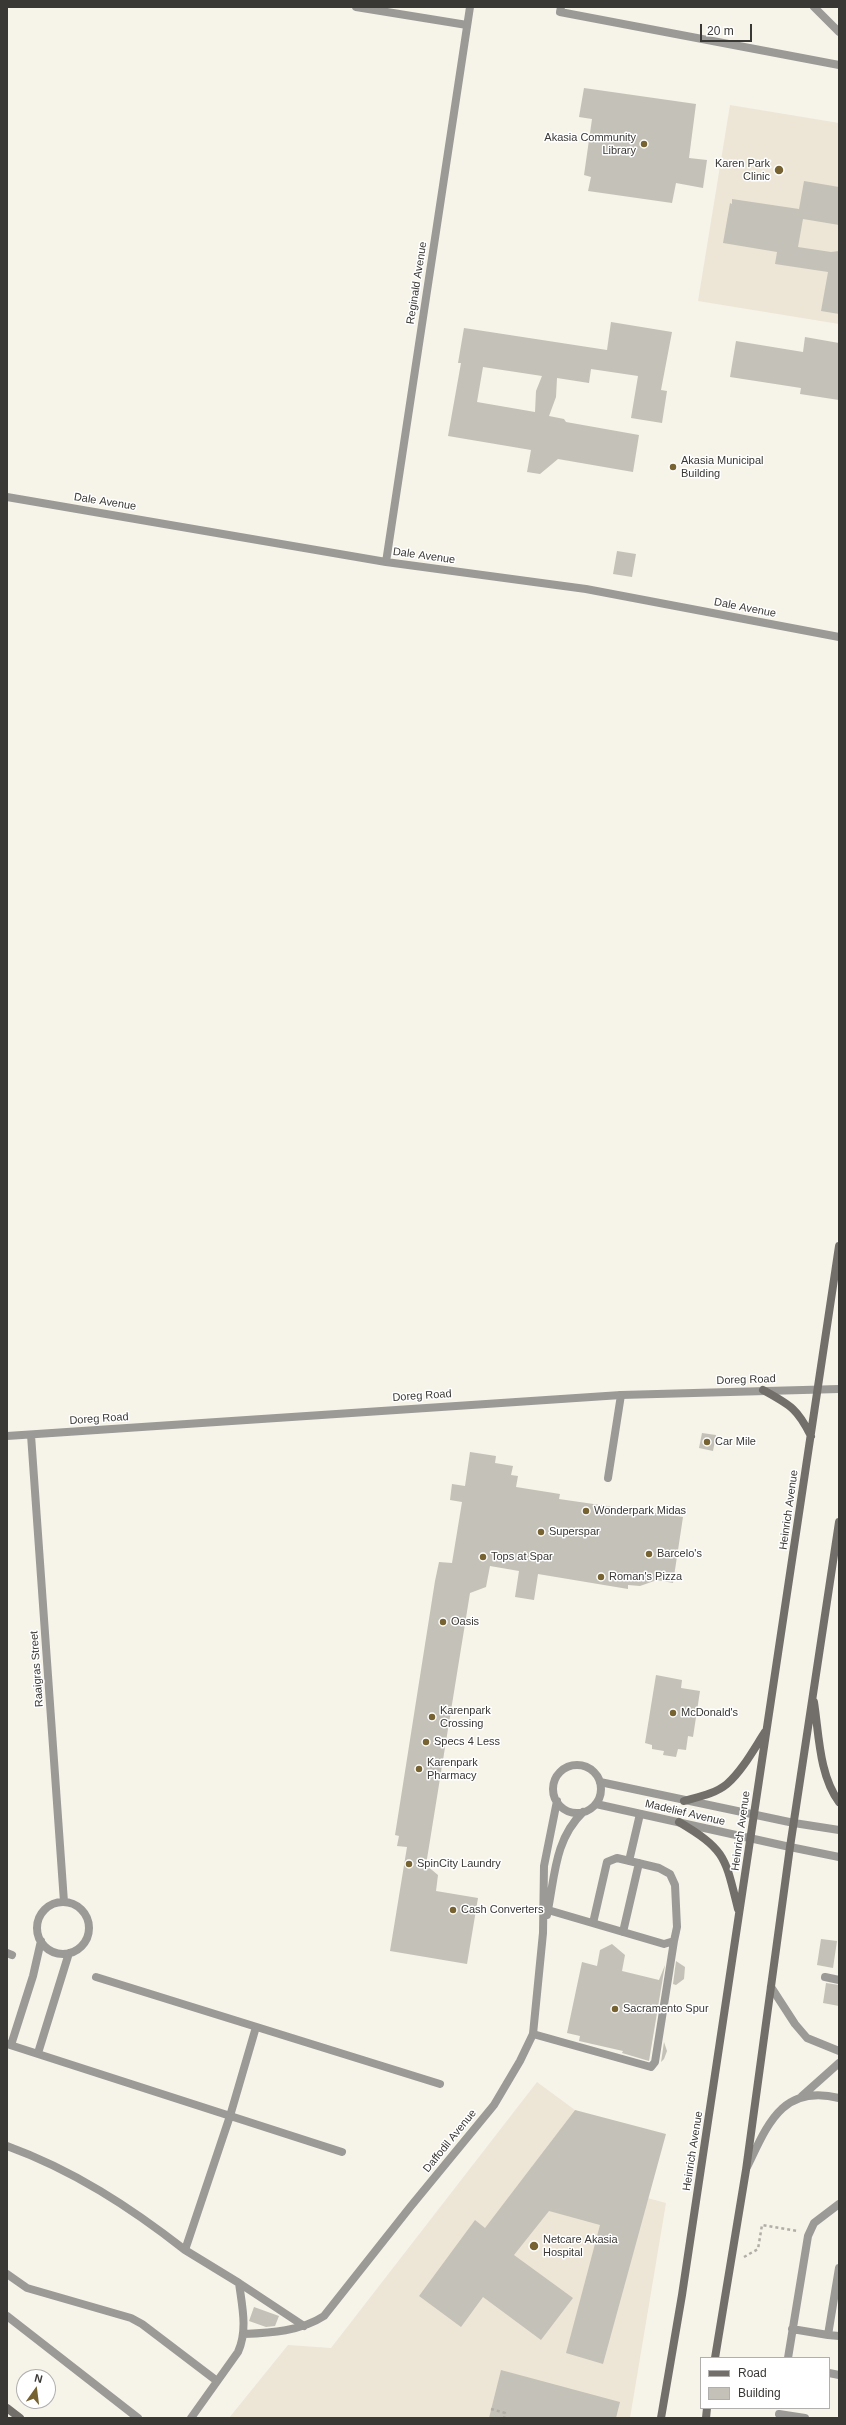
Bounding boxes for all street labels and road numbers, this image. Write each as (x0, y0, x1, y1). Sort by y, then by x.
street label: Reginald Avenue (404, 241, 430, 325)
street label: Dale Avenue (73, 491, 137, 513)
street label: Dale Avenue (392, 545, 456, 567)
street label: Dale Avenue (713, 596, 777, 620)
street label: Doreg Road (716, 1372, 776, 1388)
street label: Doreg Road (392, 1387, 452, 1405)
street label: Doreg Road (69, 1410, 129, 1428)
street label: Heinrich Avenue (777, 1469, 801, 1551)
street label: Raaigras Street (28, 1630, 46, 1708)
street label: Heinrich Avenue (729, 1790, 753, 1872)
street label: Madelief Avenue (644, 1797, 726, 1829)
street label: Daffodil Avenue (421, 2107, 479, 2175)
street label: Heinrich Avenue (680, 2110, 706, 2192)

